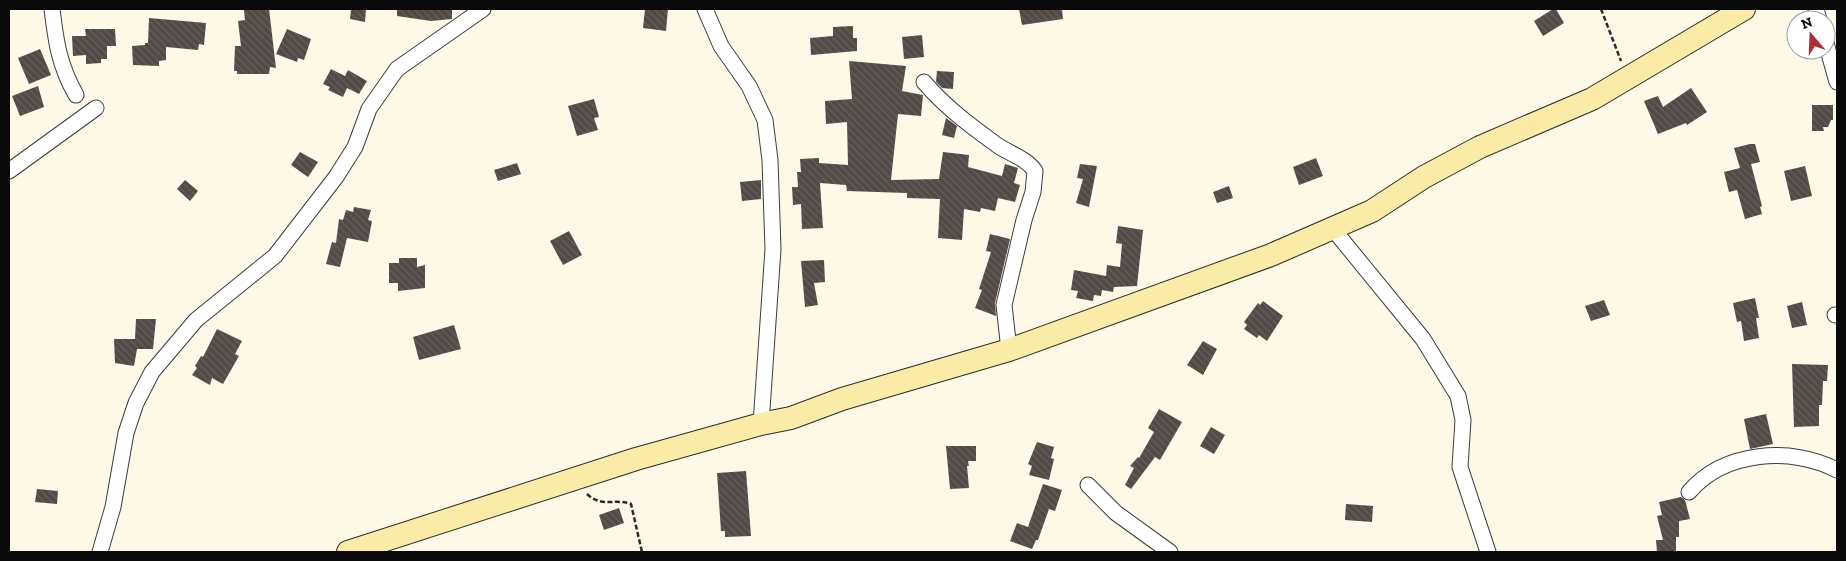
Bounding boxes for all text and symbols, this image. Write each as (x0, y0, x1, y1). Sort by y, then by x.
north arrow (1786, 10, 1836, 60)
text: N (1799, 13, 1815, 33)

